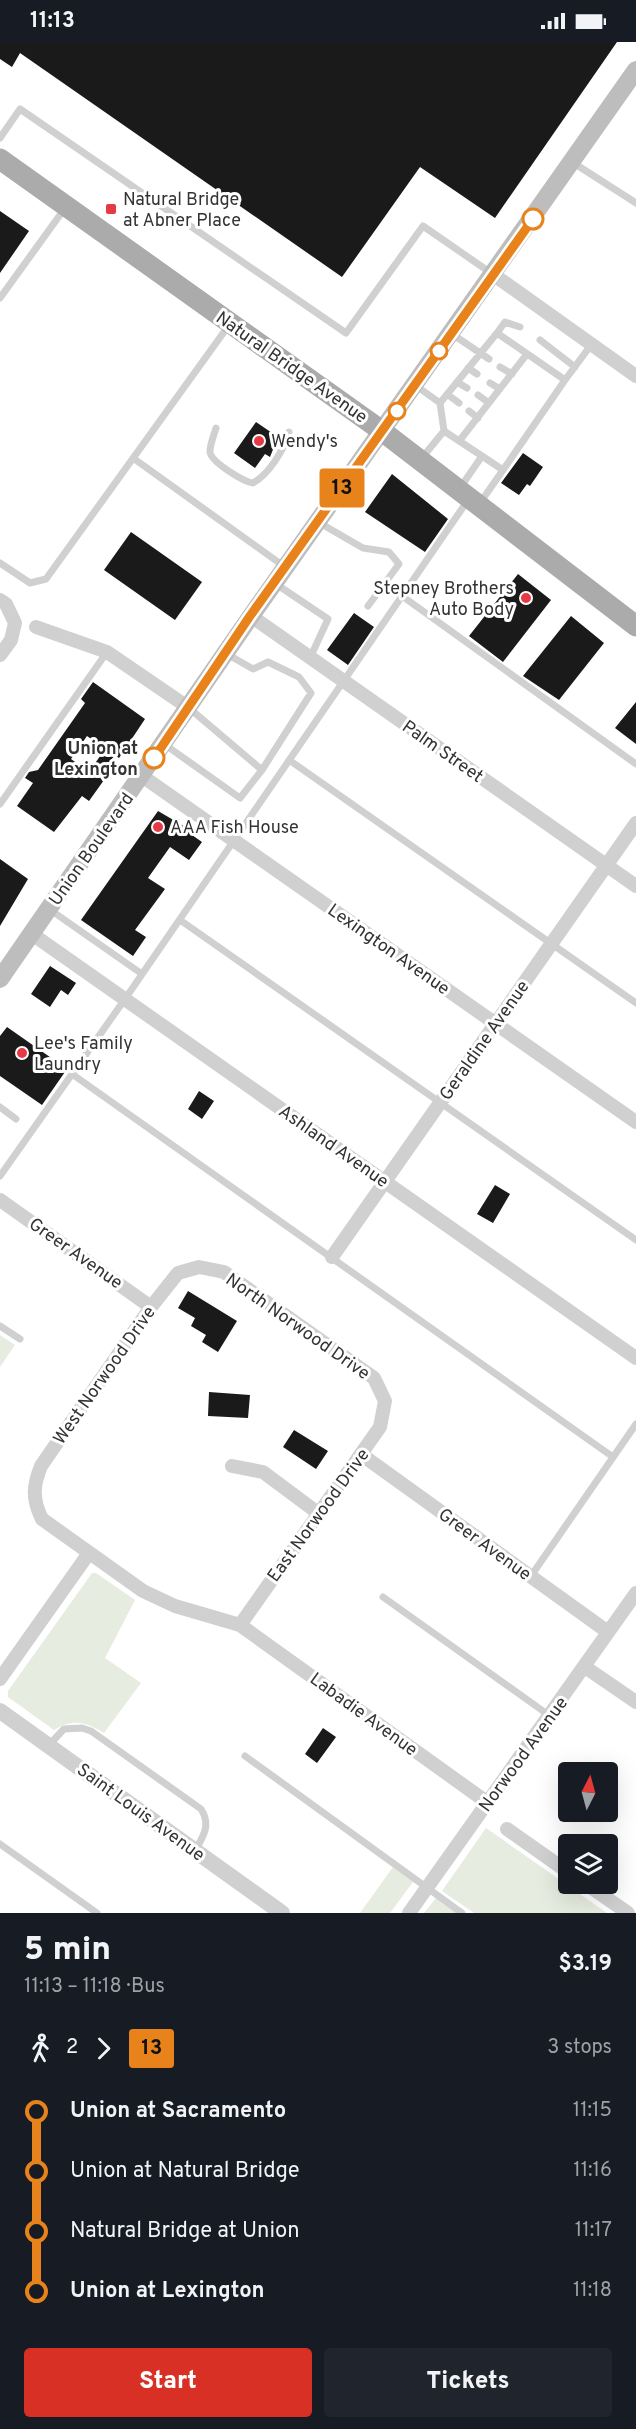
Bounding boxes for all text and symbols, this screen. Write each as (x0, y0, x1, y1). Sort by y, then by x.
text: 11:13 (30, 8, 75, 35)
place label: Natural Bridge at Abner Place (123, 189, 241, 233)
marker: Natural Bridge at Abner Place (104, 202, 118, 216)
unlabelled marker (522, 208, 544, 230)
street label: Natural Bridge Avenue (211, 307, 371, 429)
unlabelled marker (430, 342, 448, 360)
unlabelled marker (388, 402, 406, 420)
place label: Wendy's (271, 431, 338, 454)
marker: Wendy's (252, 434, 266, 448)
line badge: 13 (315, 468, 369, 508)
text: 13 (332, 475, 353, 502)
place label: Stepney Brothers Auto Body (373, 578, 514, 622)
marker: Stepney Brothers Auto Body (519, 591, 533, 605)
street label: Palm Street (397, 716, 487, 789)
place label: Union at Lexington (54, 738, 138, 782)
marker: Union at Lexington (143, 747, 165, 769)
street label: Union Boulevard (45, 789, 140, 911)
place label: AAA Fish House (170, 817, 299, 840)
marker: AAA Fish House (151, 820, 165, 834)
street label: Lexington Avenue (323, 900, 454, 1001)
street label: Geraldine Avenue (435, 976, 535, 1105)
place label: Lee's Family Laundry (34, 1033, 133, 1077)
marker: Lee's Family Laundry (15, 1046, 29, 1060)
street label: Ashland Avenue (274, 1101, 393, 1194)
street label: Greer Avenue (24, 1213, 127, 1295)
street label: North Norwood Drive (221, 1269, 374, 1386)
street label: West Norwood Drive (49, 1302, 162, 1449)
street label: East Norwood Drive (263, 1445, 375, 1587)
street label: Greer Avenue (433, 1504, 535, 1587)
street label: Labadie Avenue (305, 1668, 422, 1762)
street label: Norwood Avenue (475, 1693, 574, 1817)
street label: Saint Louis Avenue (72, 1759, 209, 1867)
north arrow (558, 1762, 618, 1822)
map controls (558, 1762, 618, 1894)
button: layers (558, 1834, 618, 1894)
text: 5 min (24, 1930, 111, 1972)
text: $3.19 (558, 1951, 612, 1978)
text: 11:13 – 11:18 · Bus (24, 1974, 165, 2000)
icon: walk (24, 2032, 57, 2065)
icon: forward (87, 2032, 120, 2065)
text: 2 (66, 2035, 78, 2061)
text: 13 (141, 2035, 162, 2062)
text: 3 stops (547, 2035, 612, 2061)
text: Union at Sacramento (70, 2098, 286, 2125)
text: 11:15 (573, 2098, 612, 2124)
text: Union at Natural Bridge (70, 2158, 300, 2185)
text: 11:16 (573, 2158, 612, 2184)
text: Natural Bridge at Union (70, 2218, 300, 2245)
text: 11:17 (575, 2218, 612, 2244)
text: Union at Lexington (70, 2278, 264, 2305)
text: 11:18 (573, 2278, 612, 2304)
button: Start (24, 2348, 312, 2417)
button: Tickets (324, 2348, 612, 2417)

